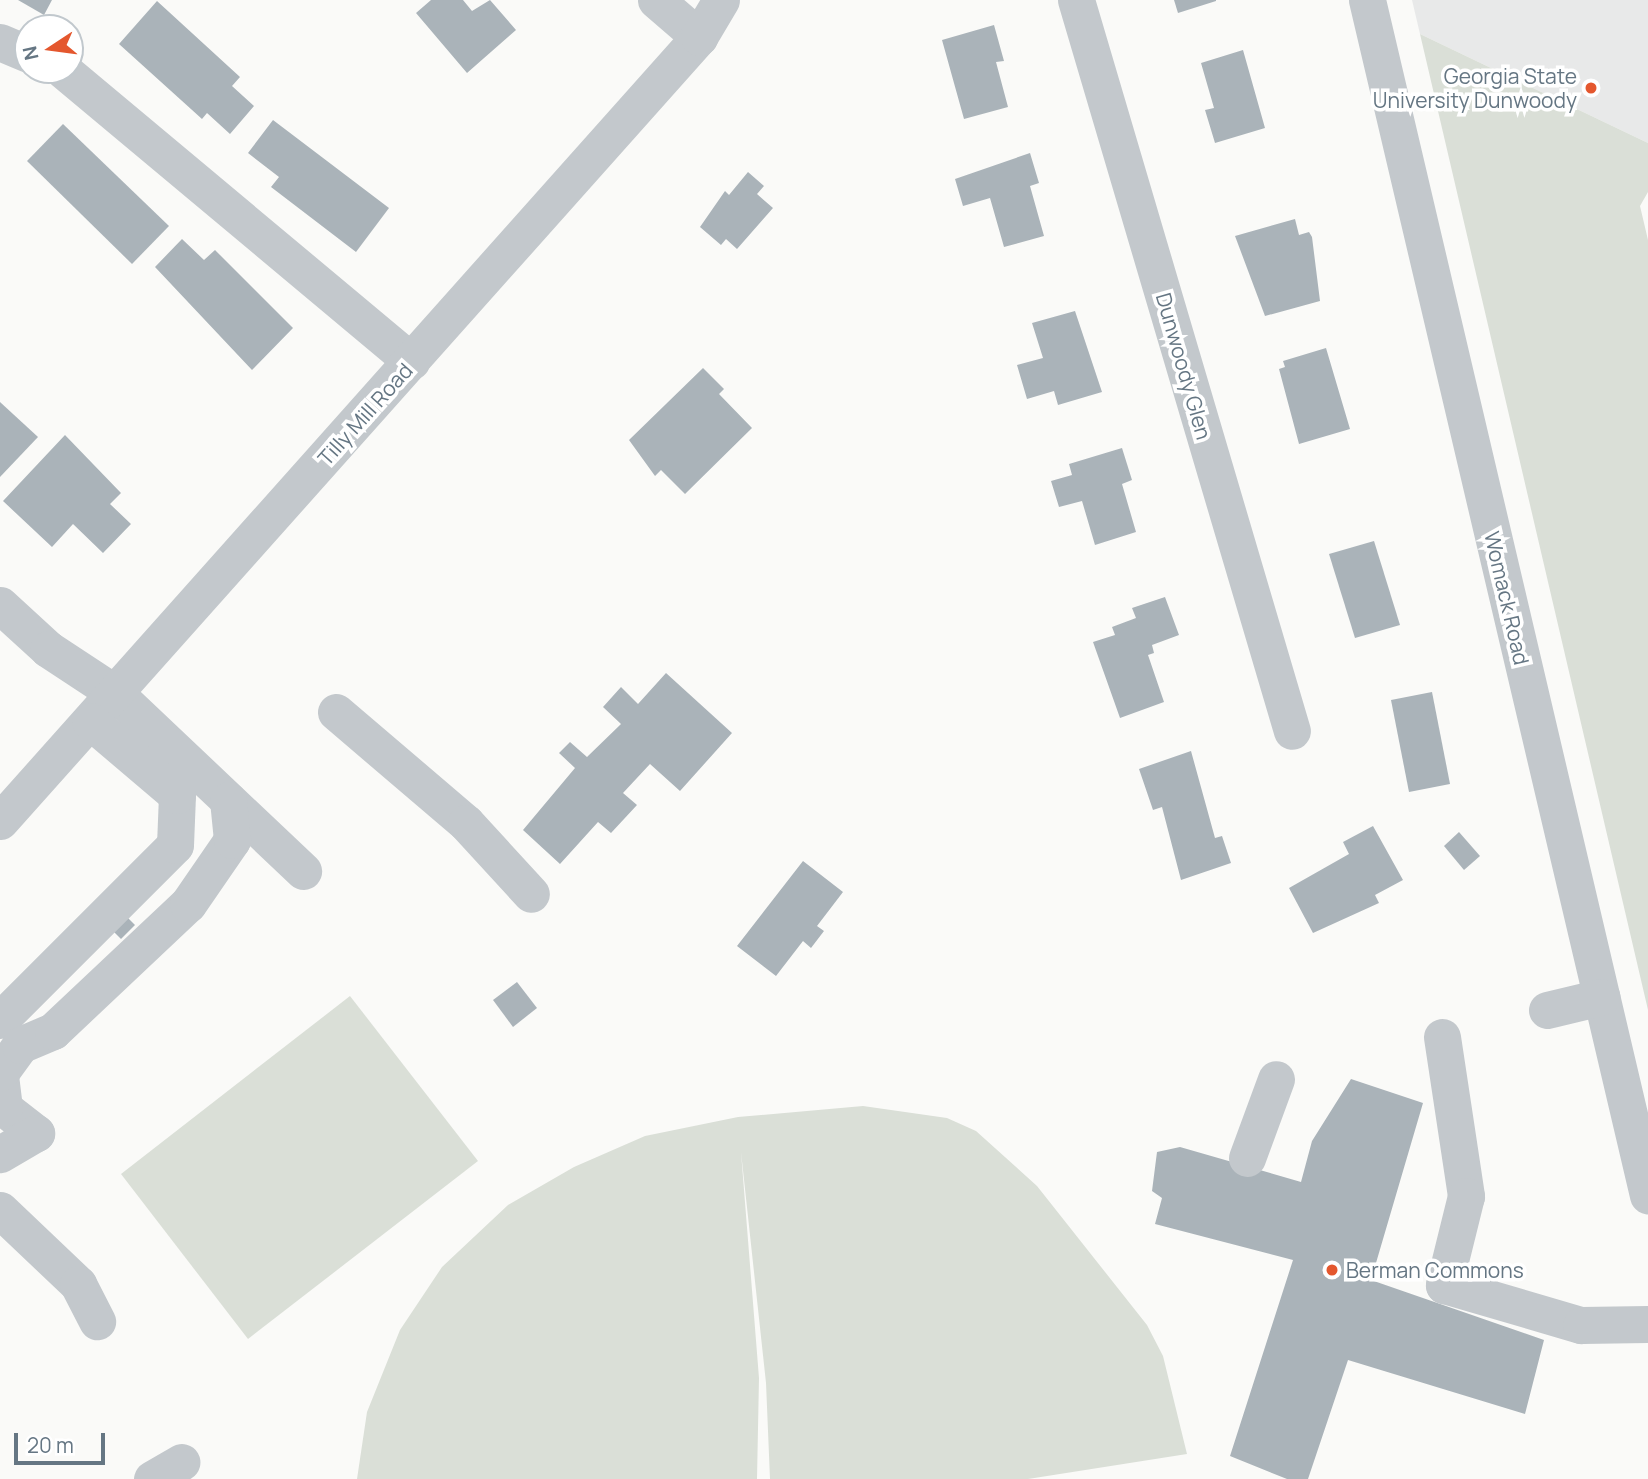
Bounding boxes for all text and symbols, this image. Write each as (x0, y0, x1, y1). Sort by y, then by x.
north arrow (14, 14, 84, 84)
text: N (16, 44, 45, 63)
place label: Georgia State University Dunwoody (1373, 63, 1577, 113)
marker: Georgia State University Dunwoody (1583, 80, 1599, 96)
street label: Dunwoody Glen (1151, 290, 1217, 442)
street label: Tilly Mill Road (313, 358, 417, 470)
street label: Womack Road (1479, 529, 1535, 667)
place label: Berman Commons (1346, 1257, 1524, 1283)
marker: Berman Commons (1324, 1262, 1340, 1278)
scale bar (18, 1420, 108, 1464)
text: 20 m (27, 1431, 74, 1459)

